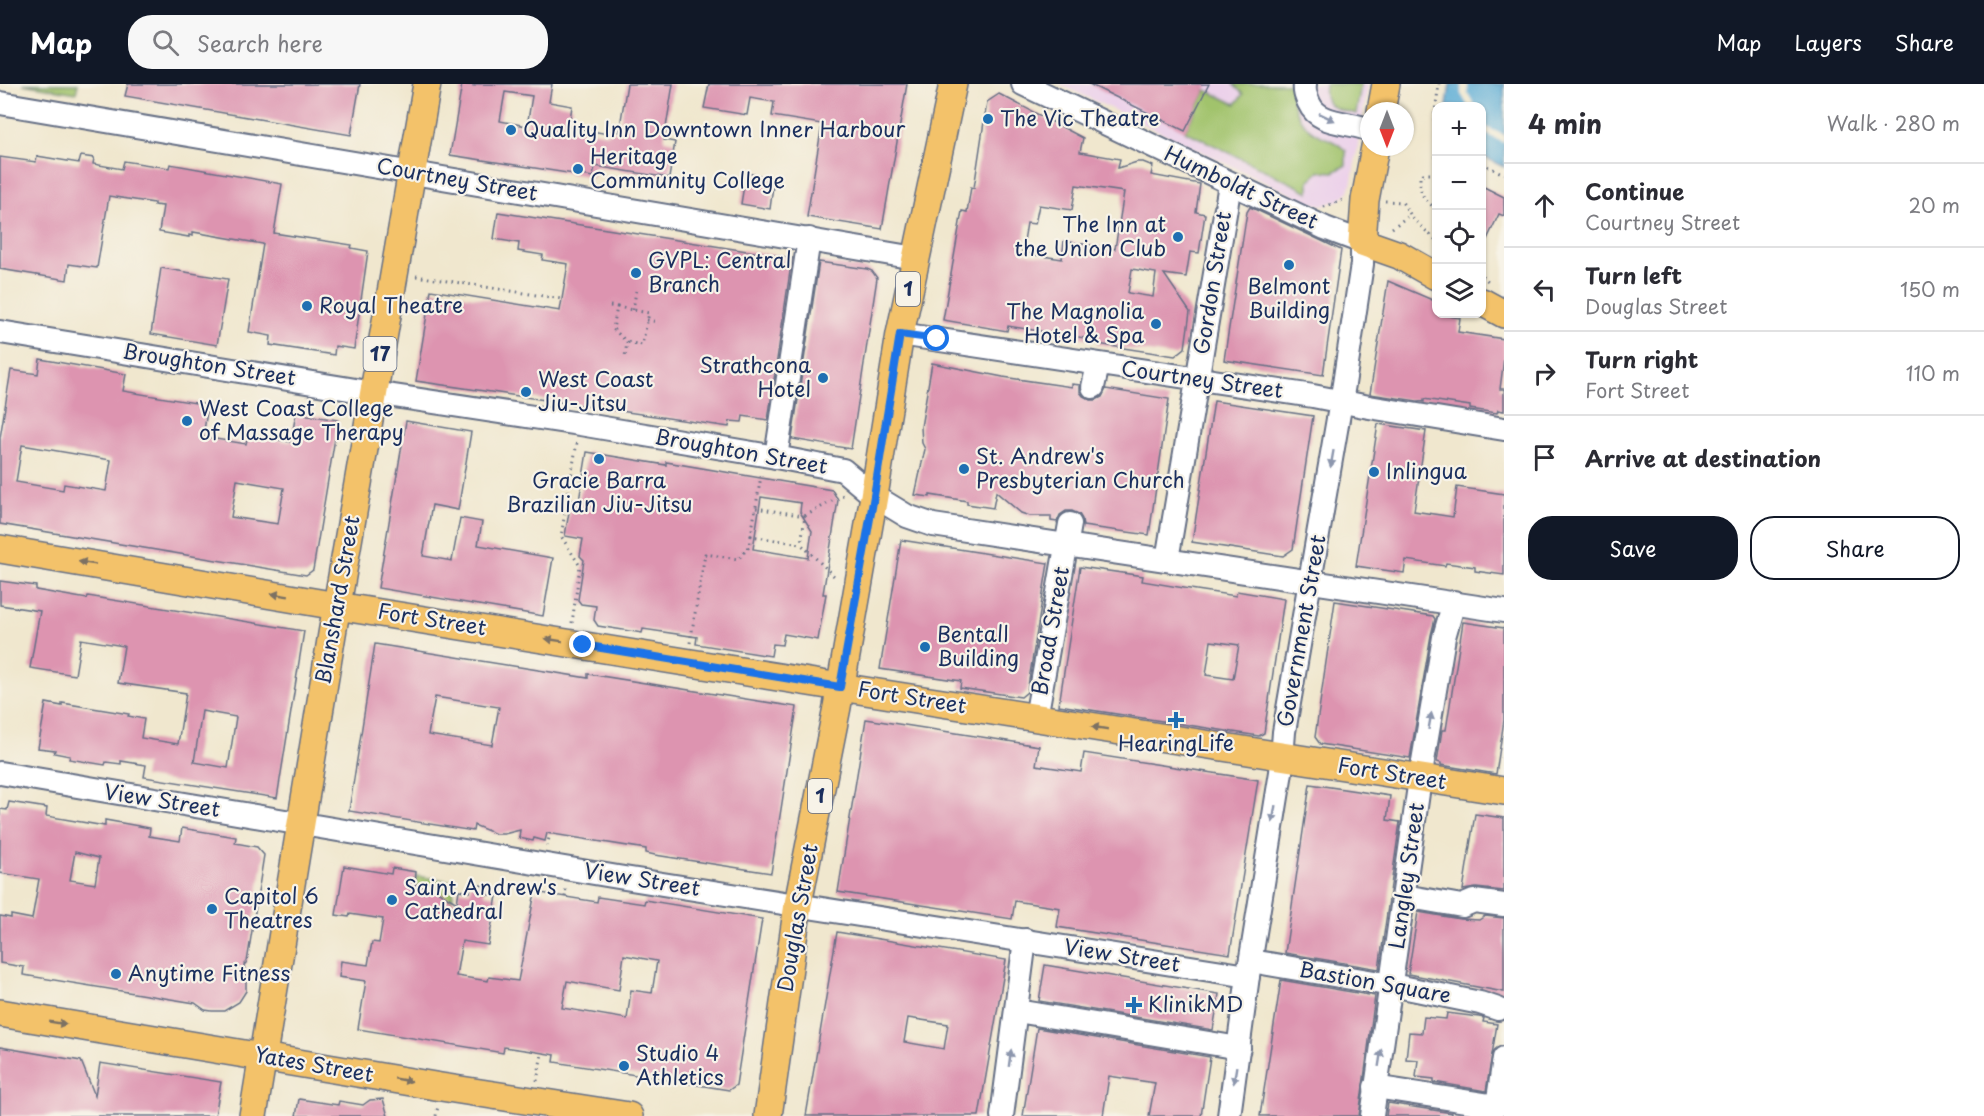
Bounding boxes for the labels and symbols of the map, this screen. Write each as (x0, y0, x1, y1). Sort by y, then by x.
place label: The Vic Theatre (1000, 101, 1159, 133)
north arrow (1360, 102, 1414, 156)
place label: Quality Inn Downtown Inner Harbour (523, 112, 906, 144)
marker: The Vic Theatre (981, 112, 995, 126)
one-way arrow (1318, 112, 1336, 122)
marker: Quality Inn Downtown Inner Harbour (504, 123, 518, 137)
street label: Humboldt Street (1160, 136, 1324, 236)
place label: Heritage Community College (590, 139, 785, 195)
street label: Courtney Street (374, 148, 540, 208)
marker: Heritage Community College (571, 162, 585, 176)
place label: The Inn at the Union Club (1015, 207, 1166, 263)
street label: Gordon Street (1184, 209, 1238, 357)
marker: The Inn at the Union Club (1171, 230, 1185, 244)
place label: GVPL: Central Branch (648, 243, 792, 299)
marker: Belmont Building (1282, 258, 1296, 272)
marker: GVPL: Central Branch (629, 266, 643, 280)
place label: Belmont Building (1248, 269, 1330, 325)
road number: 1 (896, 272, 920, 306)
place label: Royal Theatre (319, 288, 463, 320)
place label: The Magnolia Hotel & Spa (1006, 294, 1144, 350)
marker: Royal Theatre (300, 299, 314, 313)
marker: The Magnolia Hotel & Spa (1149, 317, 1163, 331)
route start (923, 325, 949, 351)
street label: Broughton Street (120, 334, 298, 393)
road number: 17 (364, 337, 397, 371)
place label: Strathcona Hotel (699, 348, 811, 404)
street label: Courtney Street (1119, 351, 1285, 405)
place label: West Coast Jiu-Jitsu (538, 362, 653, 418)
marker: Strathcona Hotel (816, 371, 830, 385)
marker: West Coast Jiu-Jitsu (519, 385, 533, 399)
place label: West Coast College of Massage Therapy (199, 391, 404, 447)
marker: West Coast College of Massage Therapy (180, 414, 194, 428)
street label: Broughton Street (652, 419, 830, 481)
place label: St. Andrew's Presbyterian Church (976, 439, 1185, 495)
one-way arrow (1327, 449, 1336, 468)
marker: Gracie Barra Brazilian Jiu-Jitsu (592, 452, 606, 466)
place label: Inlingua (1386, 454, 1467, 486)
marker: St. Andrew's Presbyterian Church (957, 462, 971, 476)
place label: Gracie Barra Brazilian Jiu-Jitsu (506, 463, 692, 519)
marker: Inlingua (1367, 465, 1381, 479)
street label: Blanshard Street (305, 513, 367, 687)
street label: Government Street (1267, 532, 1333, 729)
one-way arrow (78, 559, 97, 568)
street label: Broad Street (1022, 564, 1076, 698)
one-way arrow (270, 591, 289, 600)
street label: Fort Street (376, 594, 489, 642)
place label: Bentall Building (937, 617, 1019, 673)
route end (569, 631, 595, 657)
one-way arrow (544, 636, 563, 645)
marker: Bentall Building (918, 640, 932, 654)
street label: Fort Street (856, 672, 969, 720)
marker: HearingLife (1167, 711, 1185, 729)
one-way arrow (1426, 712, 1435, 731)
one-way arrow (1090, 723, 1109, 732)
place label: HearingLife (1118, 726, 1234, 758)
street label: Fort Street (1336, 748, 1449, 796)
street label: View Street (102, 774, 223, 824)
road number: 1 (808, 779, 832, 813)
street label: Langley Street (1379, 800, 1431, 951)
one-way arrow (1270, 805, 1279, 824)
street label: Douglas Street (767, 841, 825, 994)
street label: View Street (582, 853, 703, 903)
place label: Saint Andrew's Cathedral (404, 870, 557, 926)
place label: Capitol 6 Theatres (224, 879, 319, 935)
marker: Saint Andrew's Cathedral (385, 893, 399, 907)
marker: Capitol 6 Theatres (205, 902, 219, 916)
street label: View Street (1062, 929, 1183, 979)
street label: Bastion Square (1297, 952, 1454, 1010)
place label: Anytime Fitness (128, 956, 290, 988)
marker: Anytime Fitness (109, 967, 123, 981)
place label: KlinikMD (1148, 987, 1243, 1019)
marker: KlinikMD (1125, 996, 1143, 1014)
one-way arrow (48, 1019, 67, 1028)
place label: Studio 4 Athletics (636, 1036, 724, 1092)
street label: Yates Street (252, 1037, 376, 1089)
one-way arrow (1006, 1048, 1015, 1067)
one-way arrow (1376, 1048, 1385, 1067)
marker: Studio 4 Athletics (617, 1059, 631, 1073)
one-way arrow (1230, 1066, 1239, 1085)
one-way arrow (393, 1076, 412, 1085)

